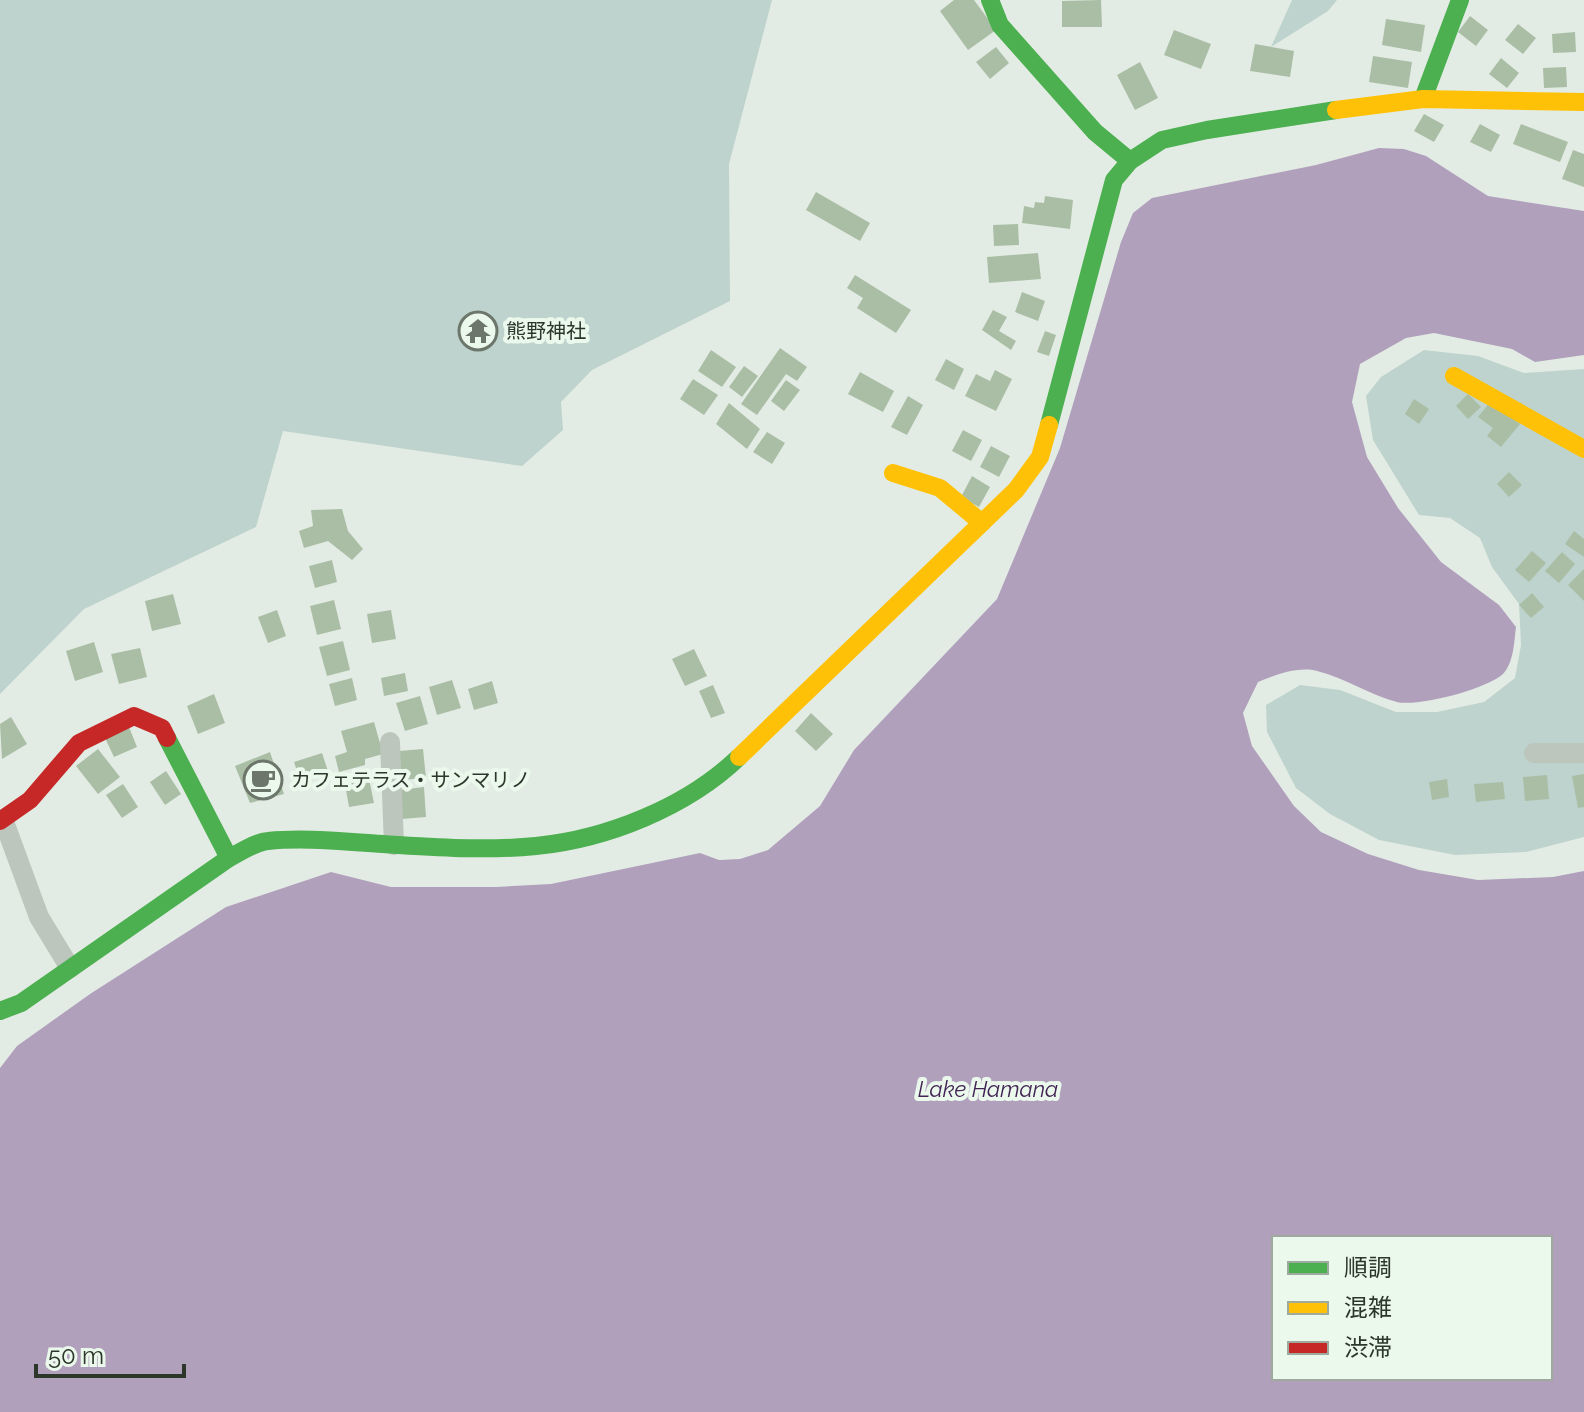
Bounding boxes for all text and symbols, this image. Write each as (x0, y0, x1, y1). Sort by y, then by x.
temple icon: 熊野神社 (457, 310, 499, 352)
place label: 熊野神社 (506, 319, 586, 343)
cafe icon: カフェテラス・サンマリノ (242, 759, 284, 801)
place label: カフェテラス・サンマリノ (291, 768, 531, 792)
water label: Lake Hamana (918, 1076, 1058, 1102)
legend (1272, 1236, 1552, 1380)
text: 順調 (1344, 1253, 1392, 1282)
text: 混雑 (1344, 1293, 1392, 1322)
scale bar (36, 1328, 184, 1378)
text: 渋滞 (1344, 1333, 1392, 1362)
text: 50 m (48, 1341, 104, 1370)

